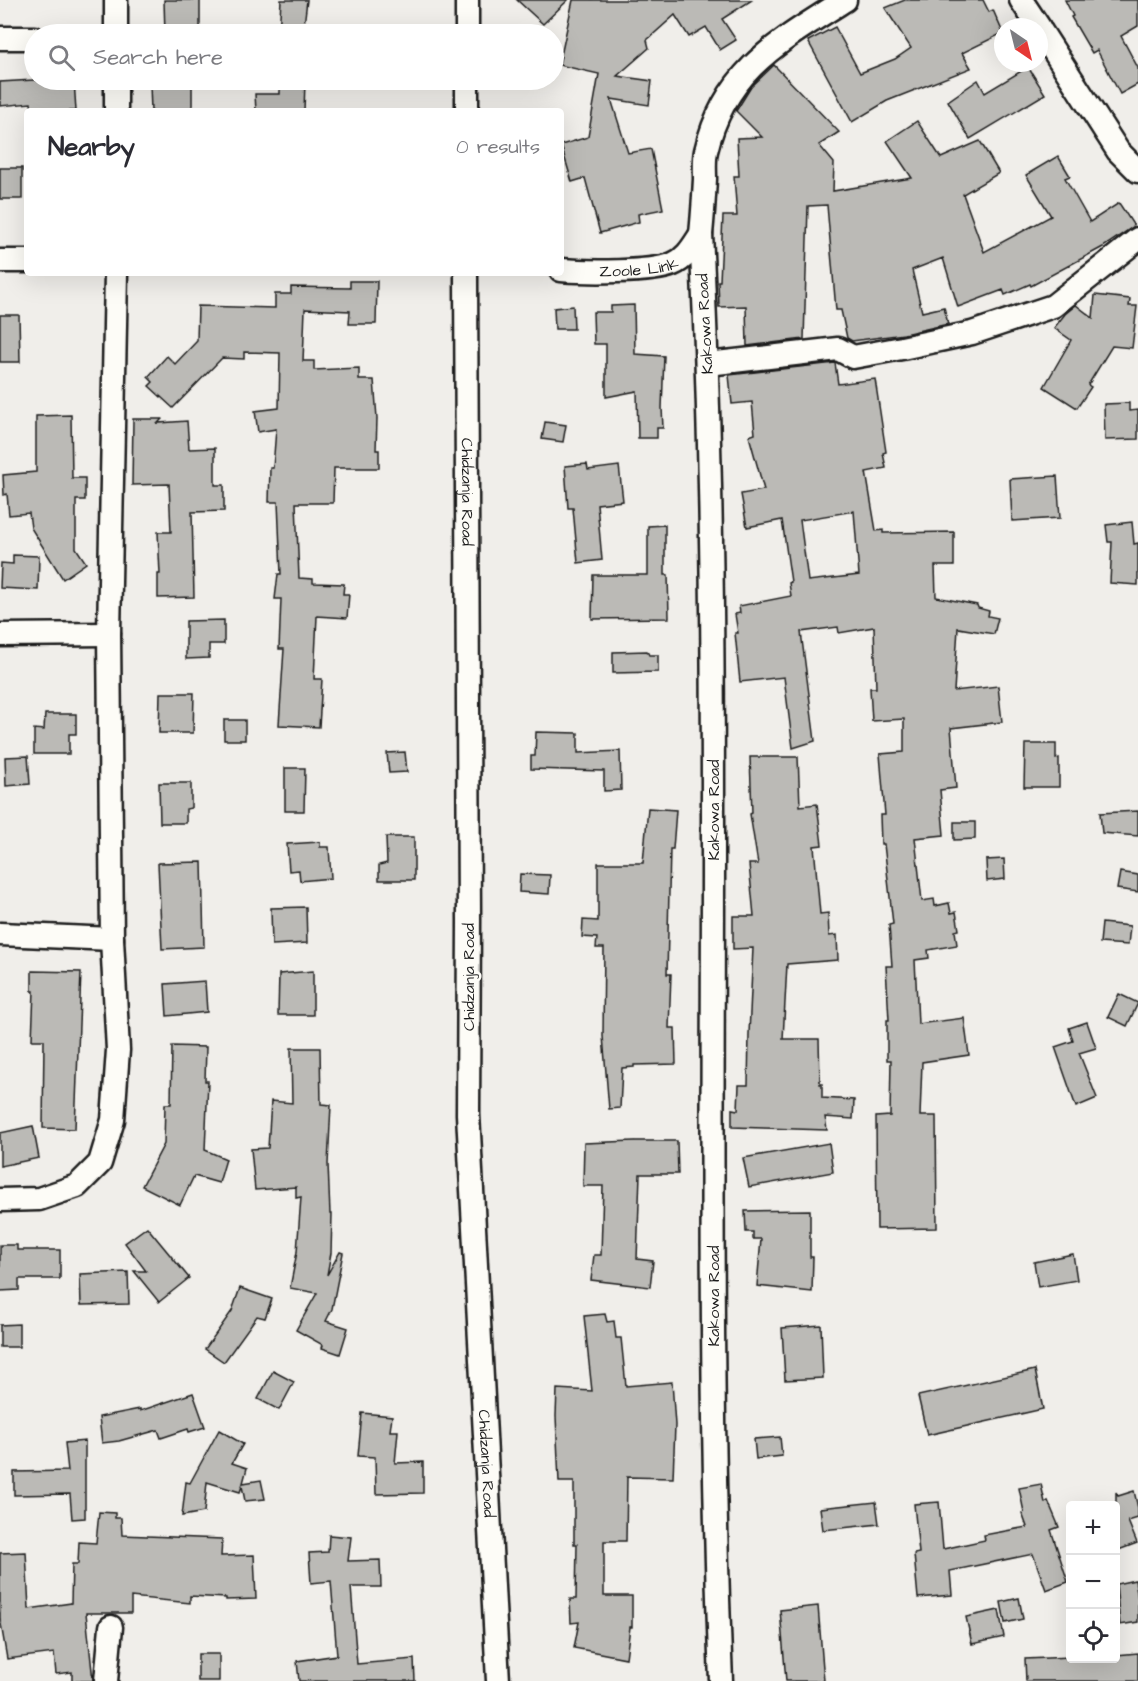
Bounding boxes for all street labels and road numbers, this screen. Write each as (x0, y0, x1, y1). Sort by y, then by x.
street label: Zoole Link (599, 252, 682, 282)
street label: Kakowa Road (691, 273, 719, 375)
street label: Chidzanja Road (456, 438, 478, 546)
street label: Kakowa Road (703, 760, 725, 860)
street label: Chidzanja Road (458, 923, 480, 1031)
street label: Kakowa Road (703, 1246, 725, 1346)
street label: Chidzanja Road (473, 1409, 500, 1518)

